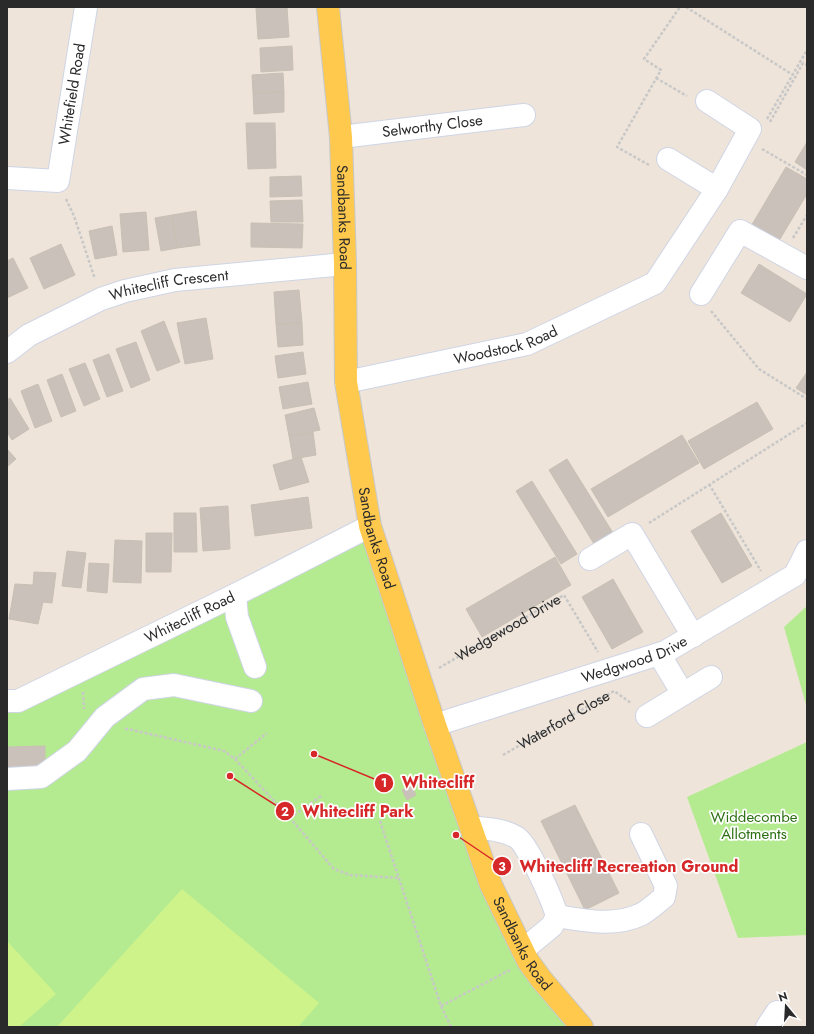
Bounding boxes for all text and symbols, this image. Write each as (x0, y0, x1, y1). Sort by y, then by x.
street label: Whitefield Road (53, 42, 91, 147)
street label: Selworthy Close (381, 109, 484, 143)
street label: Sandbanks Road (331, 164, 356, 270)
street label: Whitecliff Crescent (106, 264, 230, 307)
street label: Woodstock Road (452, 320, 561, 370)
street label: Sandbanks Road (353, 485, 401, 592)
street label: Whitecliff Road (141, 586, 238, 649)
street label: Wedgewood Drive (451, 588, 565, 667)
street label: Wedgwood Drive (579, 630, 692, 689)
street label: Waterford Close (513, 685, 614, 755)
callout: Whitecliff (374, 769, 483, 797)
text: Whitecliff (402, 771, 476, 794)
text: 1 (381, 774, 387, 792)
callout: Whitecliff Park (275, 797, 422, 825)
text: Whitecliff Park (302, 800, 414, 823)
text: 2 (281, 803, 289, 821)
park label: Widdecombe Allotments (711, 806, 798, 845)
callout: Whitecliff Recreation Ground (492, 852, 747, 880)
text: Whitecliff Recreation Ground (520, 855, 738, 878)
text: 3 (498, 858, 506, 876)
street label: Sandbanks Road (487, 893, 557, 995)
north arrow (766, 986, 806, 1026)
text: N (776, 988, 790, 1005)

